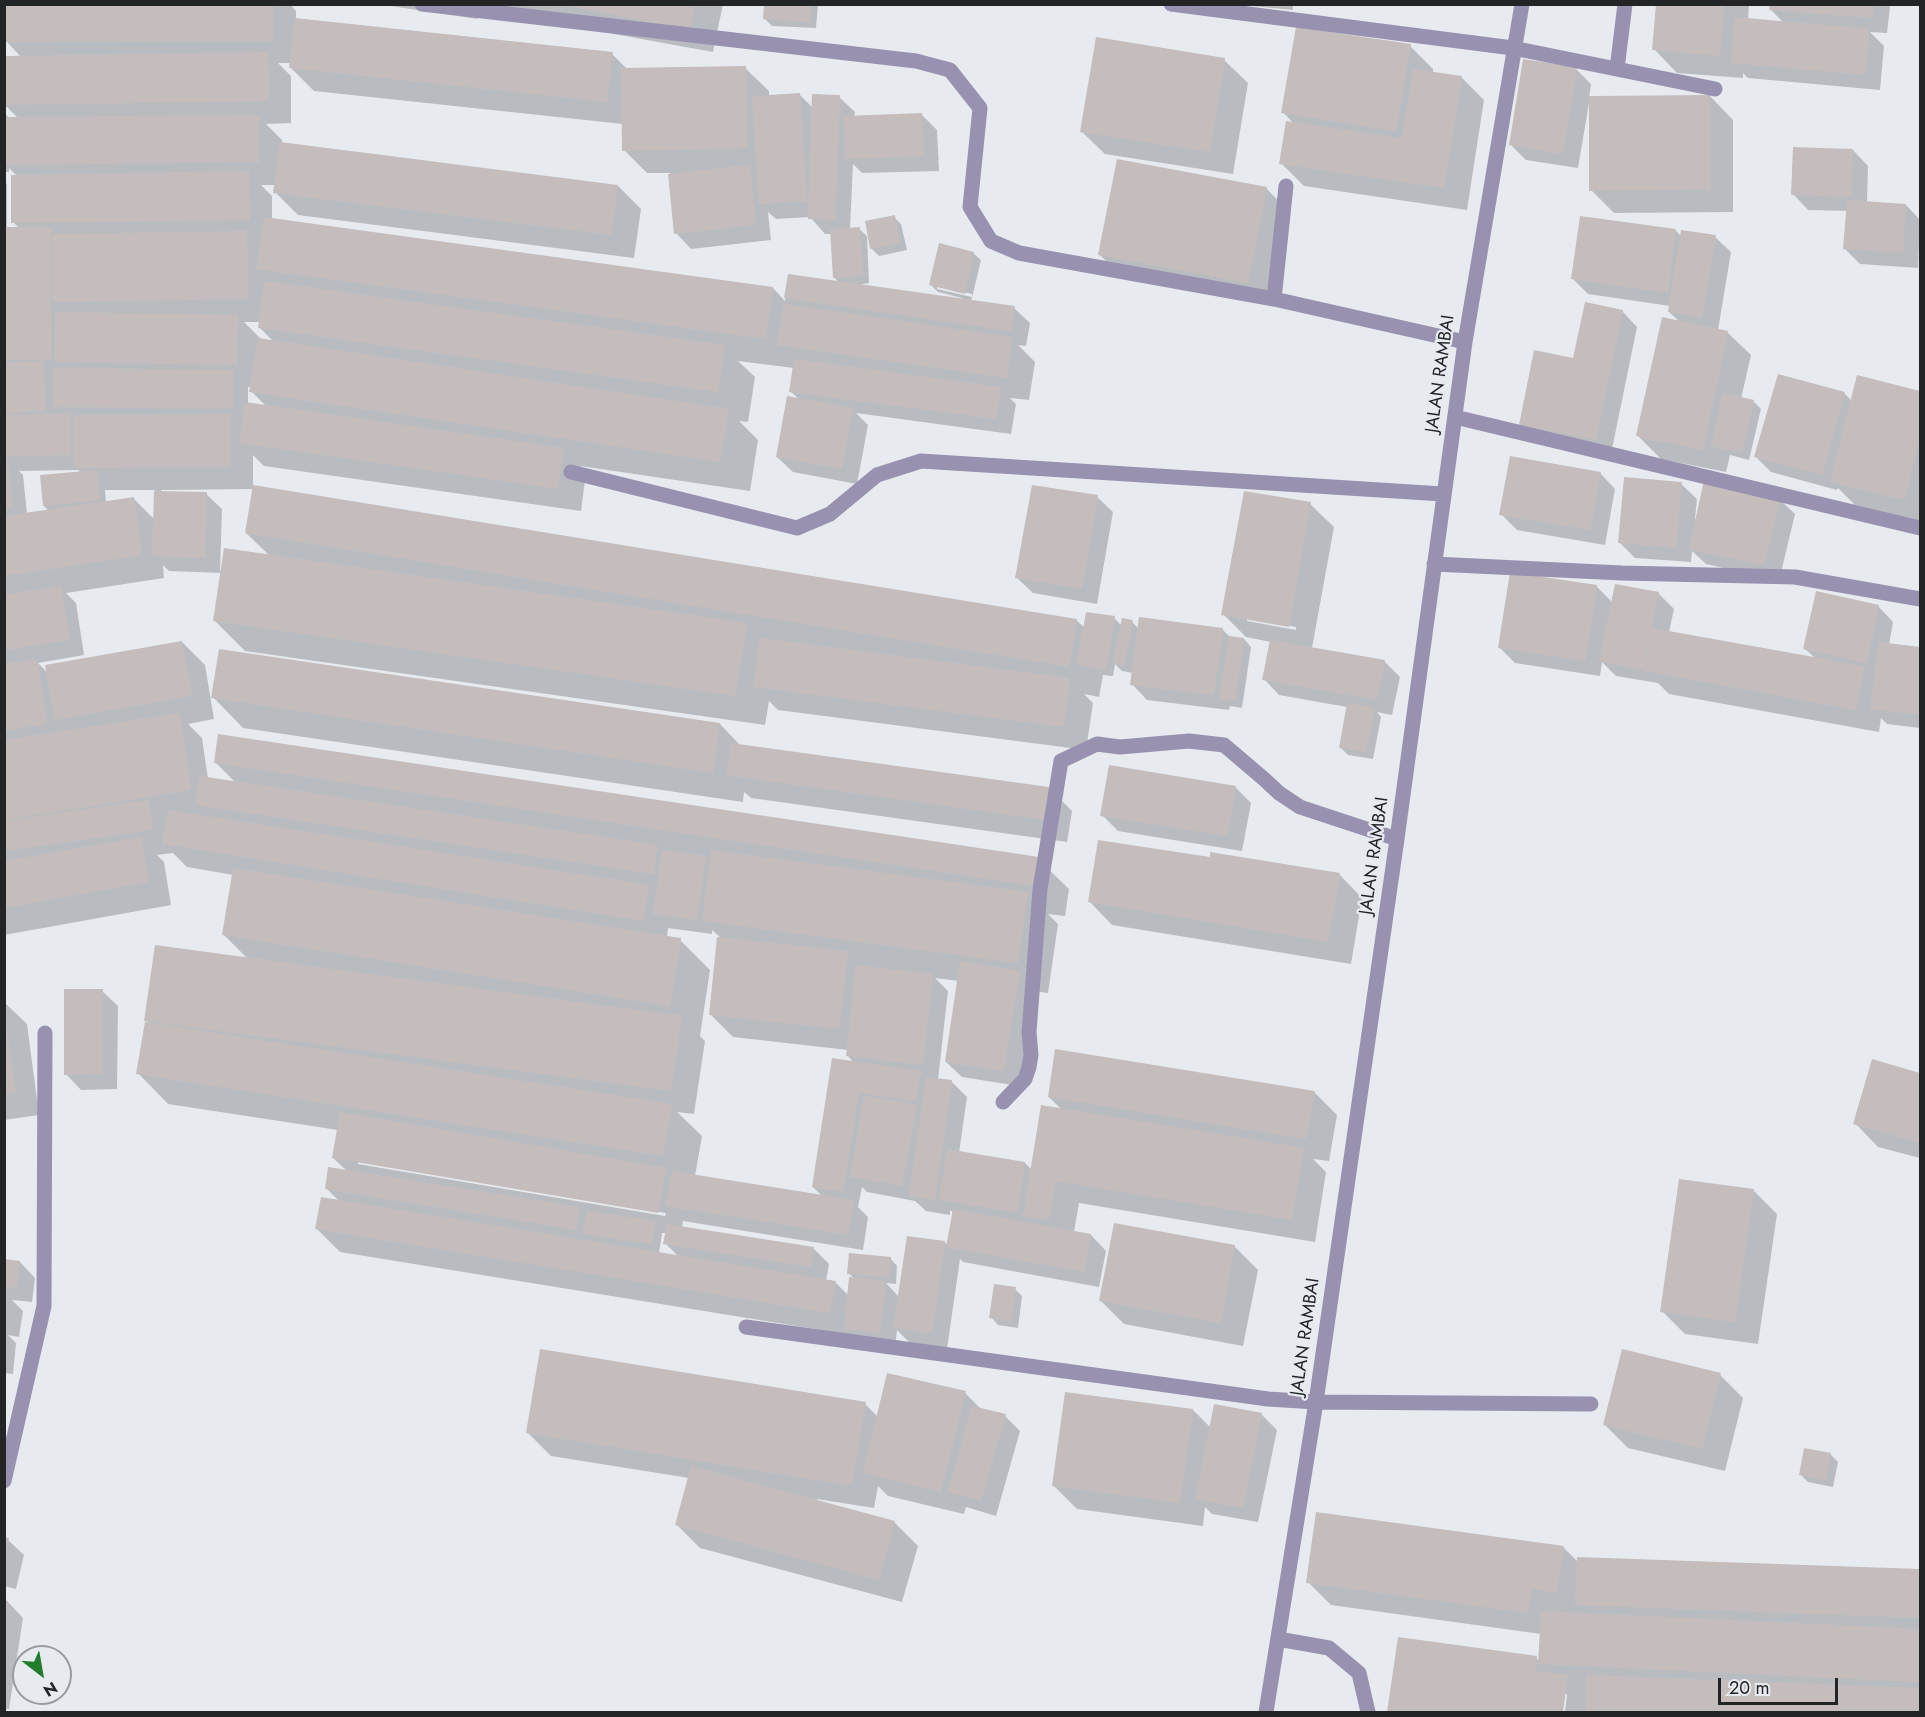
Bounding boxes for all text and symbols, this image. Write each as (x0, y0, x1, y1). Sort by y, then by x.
street label: JALAN RAMBAI (1422, 314, 1460, 434)
street label: JALAN RAMBAI (1356, 796, 1394, 916)
street label: JALAN RAMBAI (1287, 1277, 1325, 1397)
north arrow (12, 1645, 72, 1705)
scale bar (1721, 1666, 1841, 1704)
text: 20 m (1729, 1675, 1769, 1701)
text: N (39, 1676, 62, 1702)

